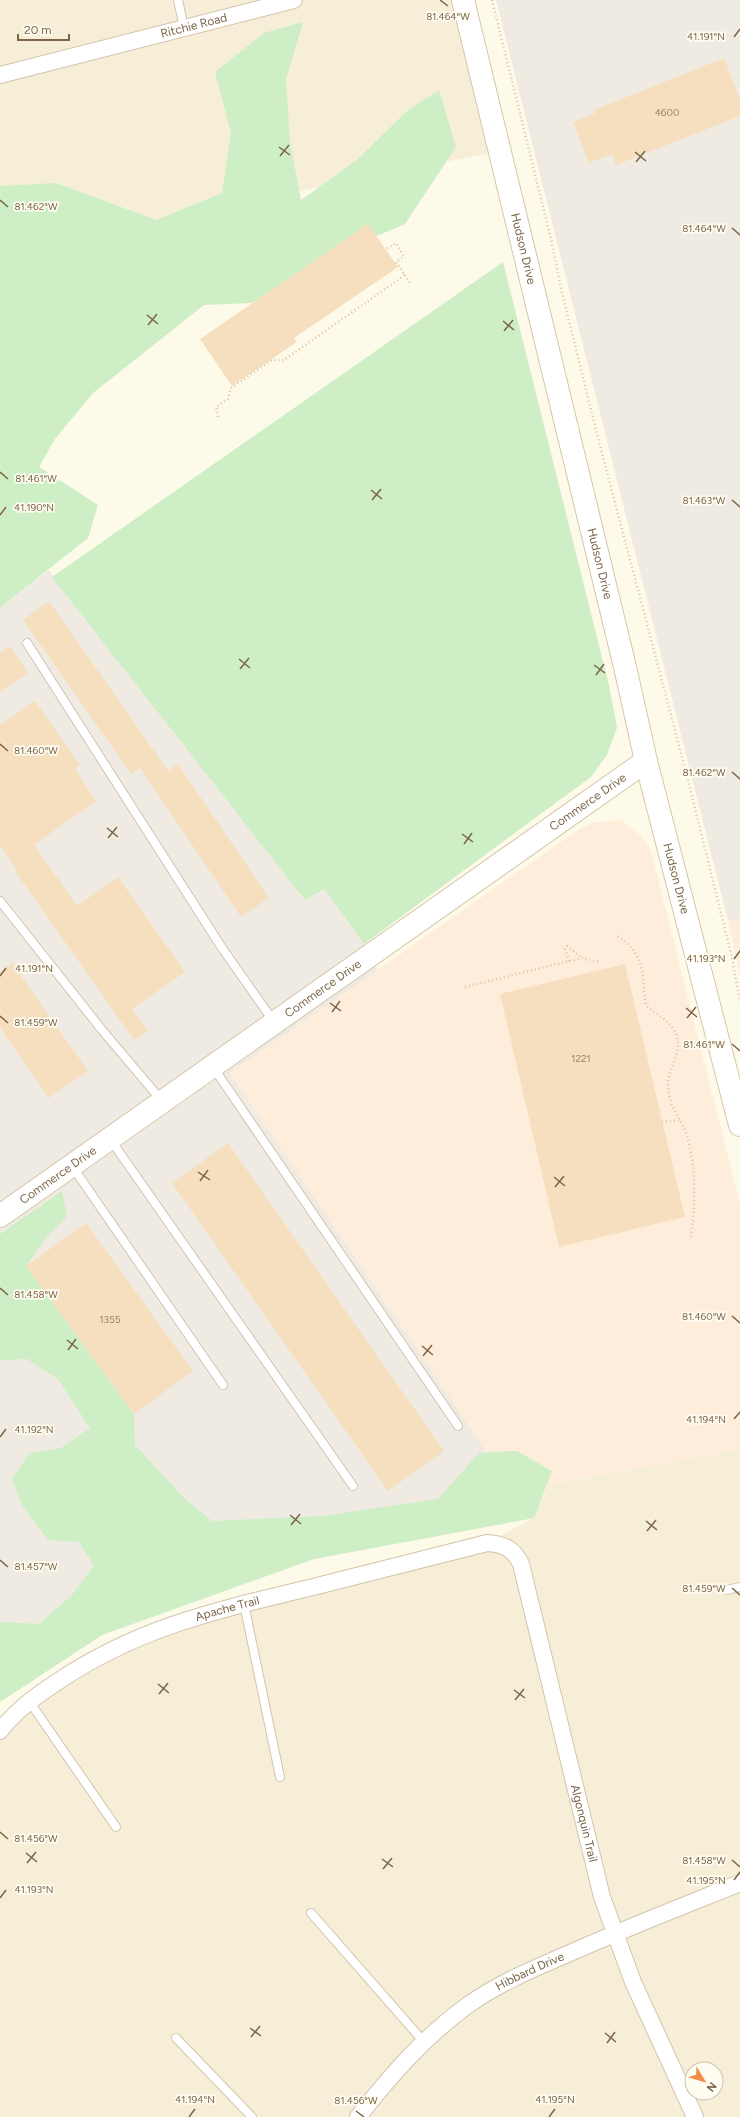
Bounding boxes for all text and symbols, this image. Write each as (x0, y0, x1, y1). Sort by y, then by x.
street label: Ritchie Road (159, 10, 228, 41)
text: 81.464°W (426, 10, 470, 23)
scale bar (18, 16, 69, 42)
text: 20 m (24, 23, 52, 37)
text: 41.191°N (687, 30, 725, 43)
house number: 4600 (655, 106, 679, 119)
text: 81.462°W (14, 200, 58, 213)
street label: Hudson Drive (508, 212, 539, 286)
text: 81.464°W (682, 222, 726, 235)
text: 81.461°W (15, 472, 57, 485)
text: 81.463°W (683, 494, 726, 507)
text: 41.190°N (14, 501, 54, 514)
street label: Hudson Drive (584, 527, 615, 601)
text: 81.460°W (14, 744, 58, 757)
text: 81.462°W (682, 766, 726, 779)
street label: Commerce Drive (547, 770, 629, 834)
street label: Hudson Drive (660, 841, 692, 916)
text: 41.193°N (686, 952, 726, 965)
street label: Commerce Drive (282, 957, 364, 1020)
text: 41.191°N (15, 962, 53, 975)
text: 81.459°W (14, 1016, 58, 1029)
text: 81.461°W (683, 1038, 725, 1051)
house number: 1221 (571, 1052, 591, 1065)
street label: Commerce Drive (17, 1143, 99, 1207)
text: 81.458°W (14, 1288, 58, 1301)
text: 81.460°W (682, 1310, 726, 1323)
house number: 1355 (99, 1313, 121, 1326)
text: 41.194°N (686, 1413, 726, 1426)
text: 41.192°N (14, 1423, 54, 1436)
text: 81.457°W (15, 1560, 58, 1573)
text: 81.459°W (682, 1582, 726, 1595)
street label: Apache Trail (194, 1593, 261, 1624)
street label: Algonquin Trail (568, 1783, 600, 1863)
text: 81.456°W (14, 1832, 58, 1845)
text: 81.458°W (682, 1854, 726, 1867)
text: 41.195°N (686, 1874, 726, 1887)
text: 41.193°N (14, 1883, 54, 1896)
street label: Hibbard Drive (493, 1949, 567, 1993)
north arrow (684, 2061, 724, 2101)
text: N (704, 2079, 719, 2094)
text: 41.194°N (175, 2093, 215, 2106)
text: 41.195°N (535, 2093, 575, 2106)
text: 81.456°W (334, 2094, 378, 2107)

